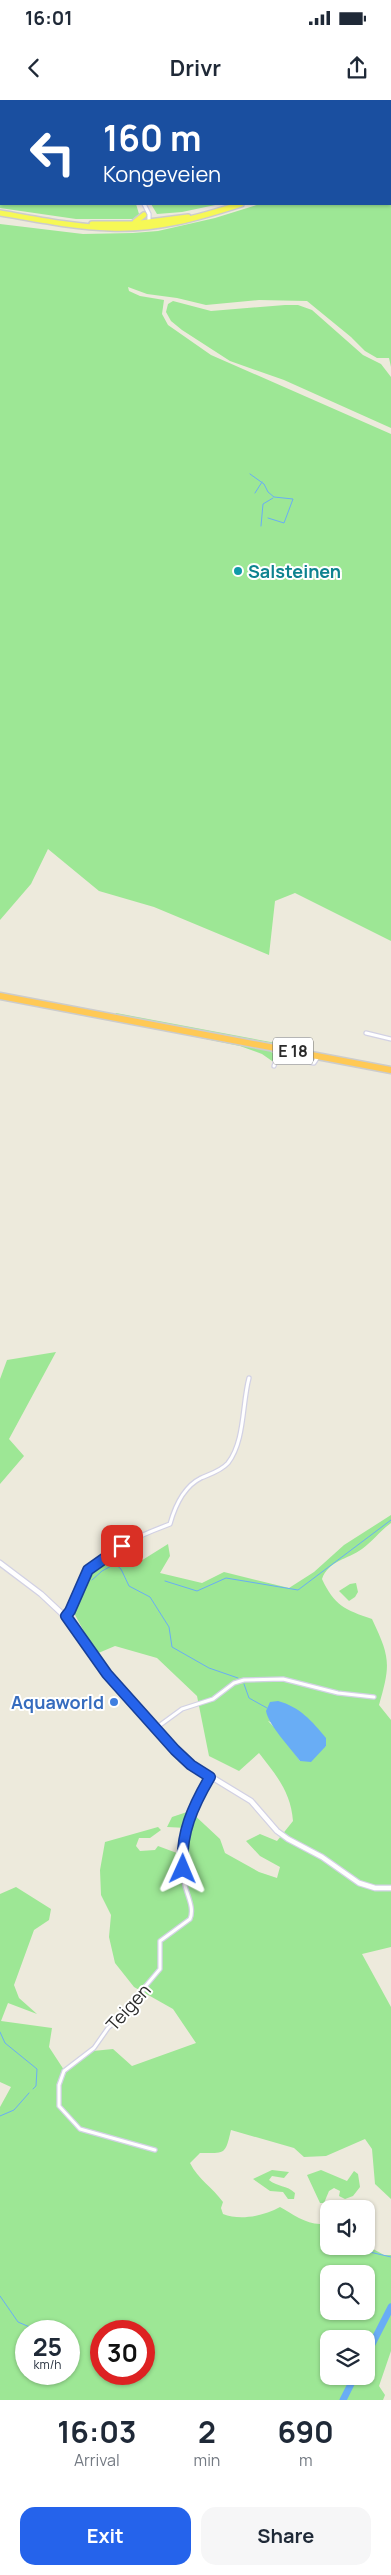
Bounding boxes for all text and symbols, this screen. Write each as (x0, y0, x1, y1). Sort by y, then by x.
text: 16:01 (25, 5, 72, 31)
text: Drivr (170, 53, 221, 83)
icon: back (20, 54, 48, 82)
icon: share (343, 54, 371, 82)
text: 160 m (103, 114, 202, 162)
icon: left (20, 120, 85, 185)
text: Kongeveien (103, 159, 221, 189)
place label: Salsteinen (248, 559, 341, 583)
marker: Salsteinen (232, 565, 244, 577)
road number: E 18 (273, 1038, 313, 1064)
pin (101, 1525, 143, 1567)
icon: arrive (108, 1532, 136, 1560)
place label: Aquaworld (11, 1690, 104, 1714)
marker: Aquaworld (108, 1696, 120, 1708)
position arrow (156, 1842, 208, 1894)
street label: Teigen (100, 1978, 156, 2036)
map controls (320, 2200, 375, 2385)
button: sound (320, 2200, 375, 2255)
button: search (320, 2265, 375, 2320)
speed limit sign: 30 (90, 2320, 155, 2385)
text: 25 (33, 2329, 62, 2364)
button: layers (320, 2330, 375, 2385)
text: km/h (34, 2356, 61, 2373)
text: 16:03 (57, 2411, 136, 2452)
text: 2 (198, 2411, 216, 2452)
text: 690 (278, 2411, 334, 2452)
text: Arrival (74, 2449, 120, 2471)
text: min (194, 2449, 220, 2471)
text: m (299, 2449, 312, 2471)
button: Exit (20, 2507, 191, 2565)
button: Share (201, 2507, 371, 2565)

